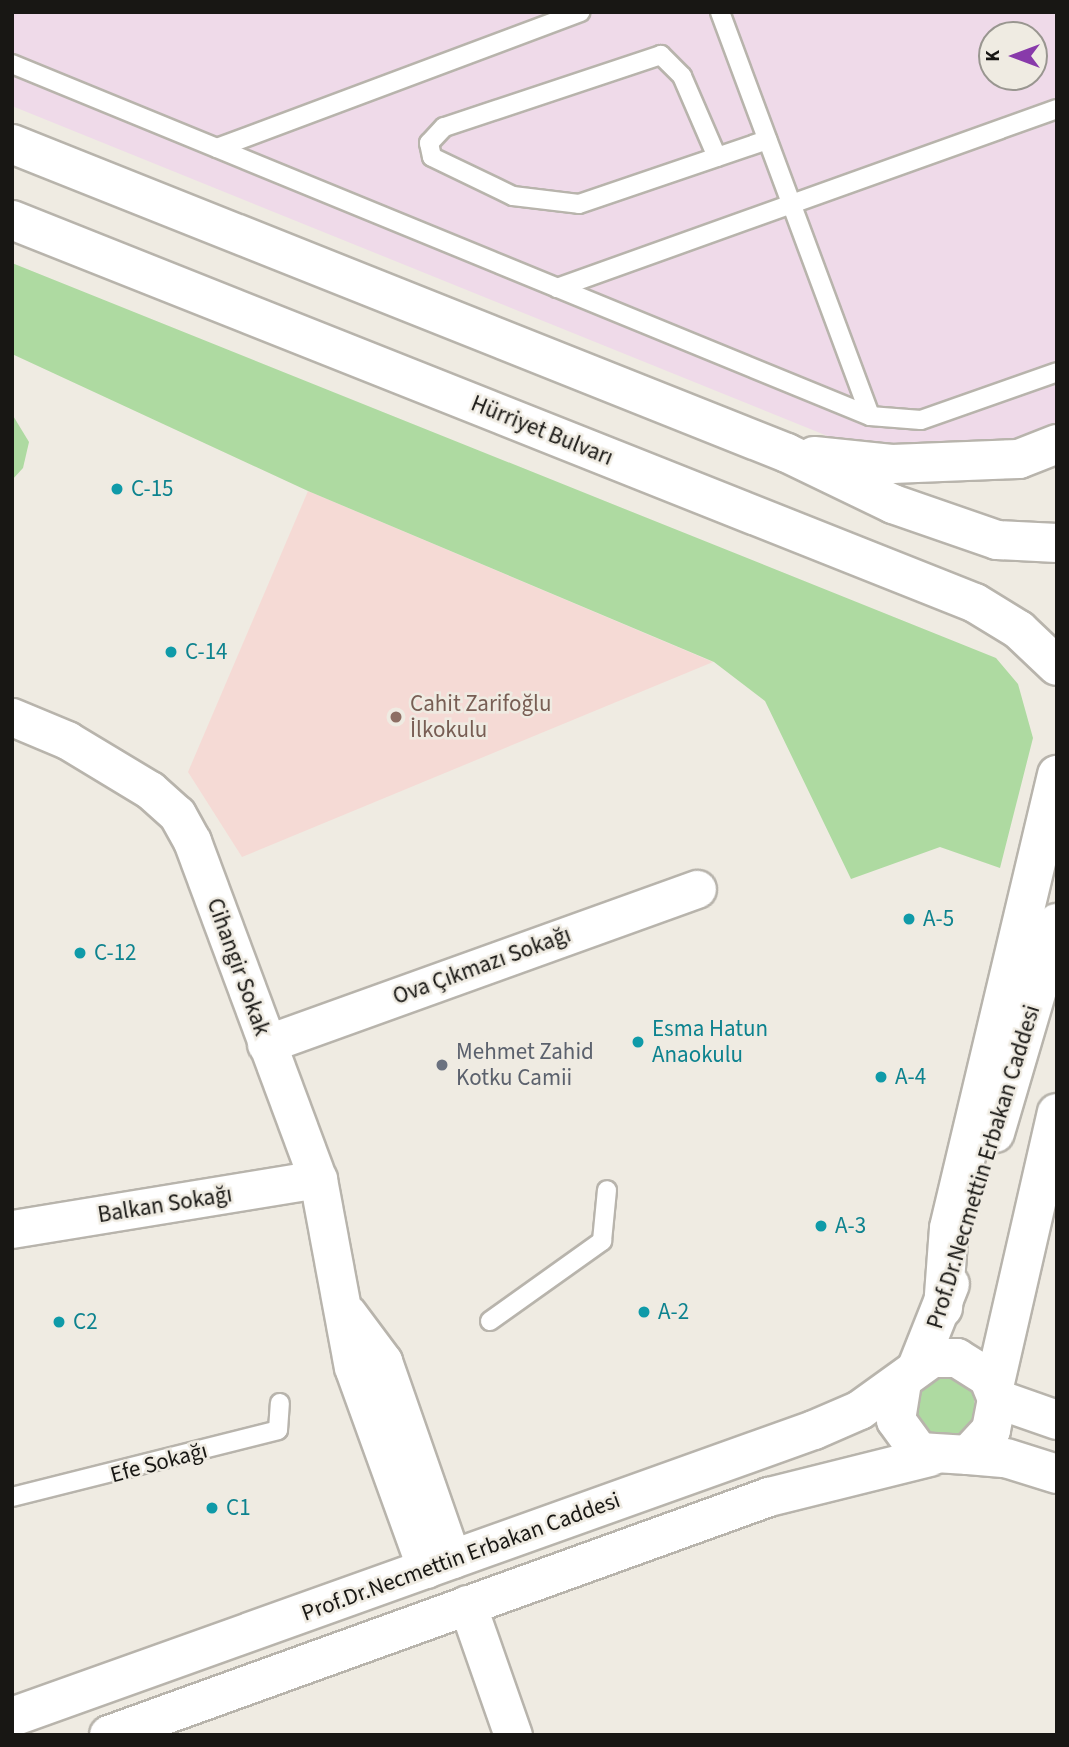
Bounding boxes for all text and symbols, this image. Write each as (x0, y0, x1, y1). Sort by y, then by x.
north arrow (978, 21, 1048, 91)
text: K (980, 50, 1007, 62)
street label: Hürriyet Bulvarı (467, 390, 617, 472)
place label: C-15 (131, 475, 174, 503)
marker: C-15 (109, 481, 125, 497)
place label: C-14 (185, 638, 228, 666)
marker: C-14 (163, 644, 179, 660)
place label: Cahit Zarifoğlu İlkokulu (410, 690, 551, 744)
marker: Cahit Zarifoğlu İlkokulu (388, 709, 404, 725)
street label: Cihangir Sokak (200, 895, 276, 1039)
place label: A-5 (923, 905, 954, 933)
marker: A-5 (901, 911, 917, 927)
street label: Ova Çıkmazı Sokağı (389, 921, 575, 1011)
place label: C-12 (94, 939, 137, 967)
marker: C-12 (72, 945, 88, 961)
street label: Prof.Dr.Necmettin Erbakan Caddesi (922, 1002, 1046, 1332)
place label: Esma Hatun Anaokulu (652, 1015, 768, 1069)
marker: Esma Hatun Anaokulu (630, 1034, 646, 1050)
place label: Mehmet Zahid Kotku Camii (456, 1038, 594, 1092)
marker: Mehmet Zahid Kotku Camii (434, 1057, 450, 1073)
place label: A-4 (895, 1063, 926, 1091)
marker: A-4 (873, 1069, 889, 1085)
street label: Balkan Sokağı (96, 1181, 234, 1229)
place label: A-3 (835, 1212, 866, 1240)
marker: A-3 (813, 1218, 829, 1234)
place label: A-2 (658, 1298, 689, 1326)
marker: A-2 (636, 1304, 652, 1320)
place label: C2 (73, 1308, 98, 1336)
marker: C2 (51, 1314, 67, 1330)
street label: Efe Sokağı (107, 1437, 211, 1489)
street label: Prof.Dr.Necmettin Erbakan Caddesi (298, 1486, 624, 1628)
place label: C1 (226, 1494, 251, 1522)
marker: C1 (204, 1500, 220, 1516)

